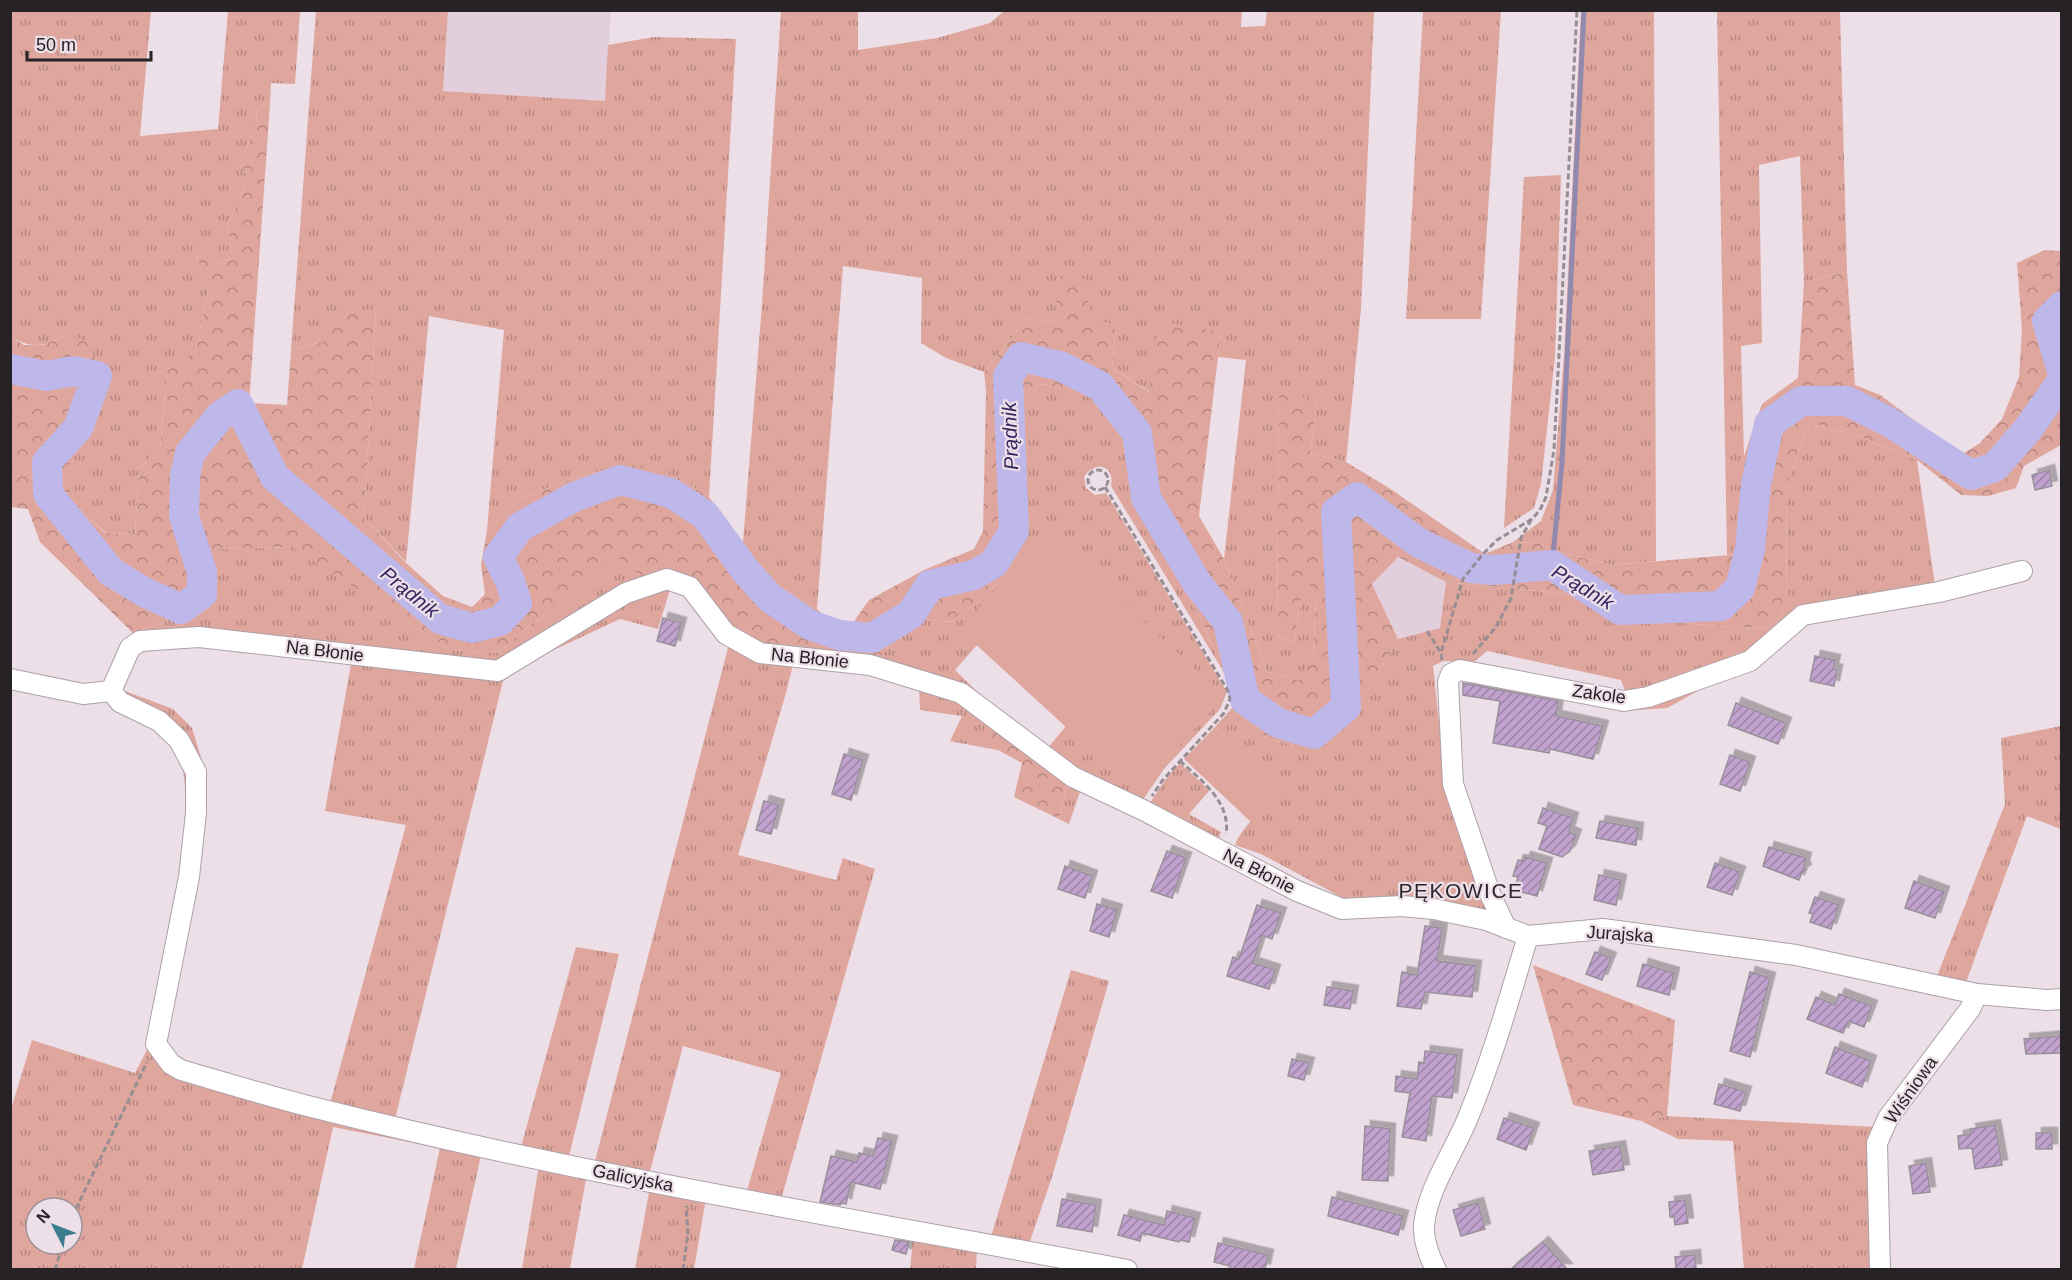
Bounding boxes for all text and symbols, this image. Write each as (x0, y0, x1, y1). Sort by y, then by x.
scale bar (27, 24, 152, 62)
text: 50 m (36, 35, 76, 55)
water label: Prądnik (998, 401, 1022, 470)
water label: Prądnik (1548, 560, 1619, 614)
water label: Prądnik (377, 562, 444, 623)
street label: Na Błonie (285, 636, 365, 666)
street label: Na Błonie (770, 644, 850, 672)
street label: Zakole (1571, 680, 1627, 708)
street label: Na Błonie (1220, 844, 1298, 898)
district label: PĘKOWICE (1398, 879, 1524, 902)
street label: Jurajska (1586, 922, 1655, 946)
street label: Wiśniowa (1881, 1052, 1942, 1127)
street label: Galicyjska (591, 1160, 676, 1196)
north arrow (24, 1196, 84, 1256)
text: N (33, 1206, 53, 1226)

